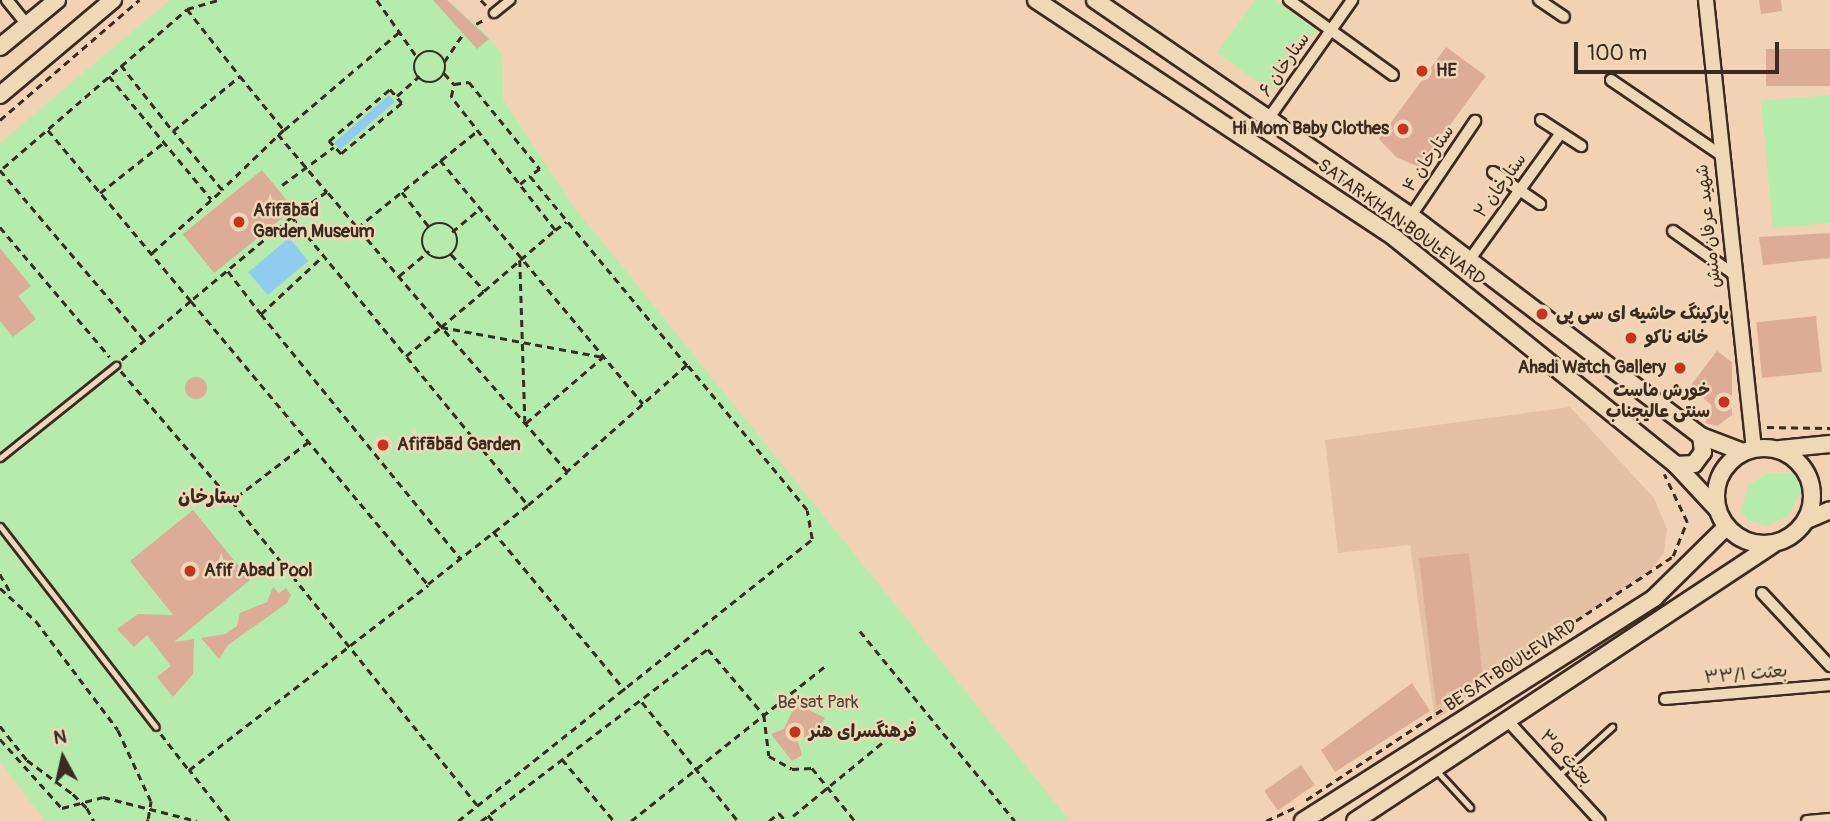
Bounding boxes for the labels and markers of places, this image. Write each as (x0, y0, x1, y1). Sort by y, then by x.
place label: HE (1436, 60, 1457, 82)
marker: HE (1414, 63, 1430, 79)
place label: Hi Mom Baby Clothes (1232, 118, 1389, 140)
marker: Hi Mom Baby Clothes (1395, 121, 1411, 137)
place label: Afifābād Garden Museum (253, 201, 374, 244)
marker: Afifābād Garden Museum (231, 214, 247, 230)
place label: پارکینگ حاشیه ای سی پی (1556, 303, 1729, 325)
marker: پارکینگ حاشیه ای سی پی (1534, 306, 1550, 322)
place label: خانه ناکو (1645, 327, 1708, 349)
marker: خانه ناکو (1623, 330, 1639, 346)
place label: Ahadi Watch Gallery (1518, 357, 1666, 379)
marker: Ahadi Watch Gallery (1672, 360, 1688, 376)
place label: خورش ماست سنتی عالیجناب (1606, 381, 1710, 424)
marker: خورش ماست سنتی عالیجناب (1716, 394, 1732, 410)
place label: Afifābād Garden (397, 434, 521, 456)
marker: Afifābād Garden (375, 437, 391, 453)
place label: Afif Abad Pool (204, 560, 313, 582)
marker: Afif Abad Pool (182, 563, 198, 579)
place label: فرهنگسرای هنر (809, 721, 917, 743)
marker: فرهنگسرای هنر (787, 724, 803, 740)

